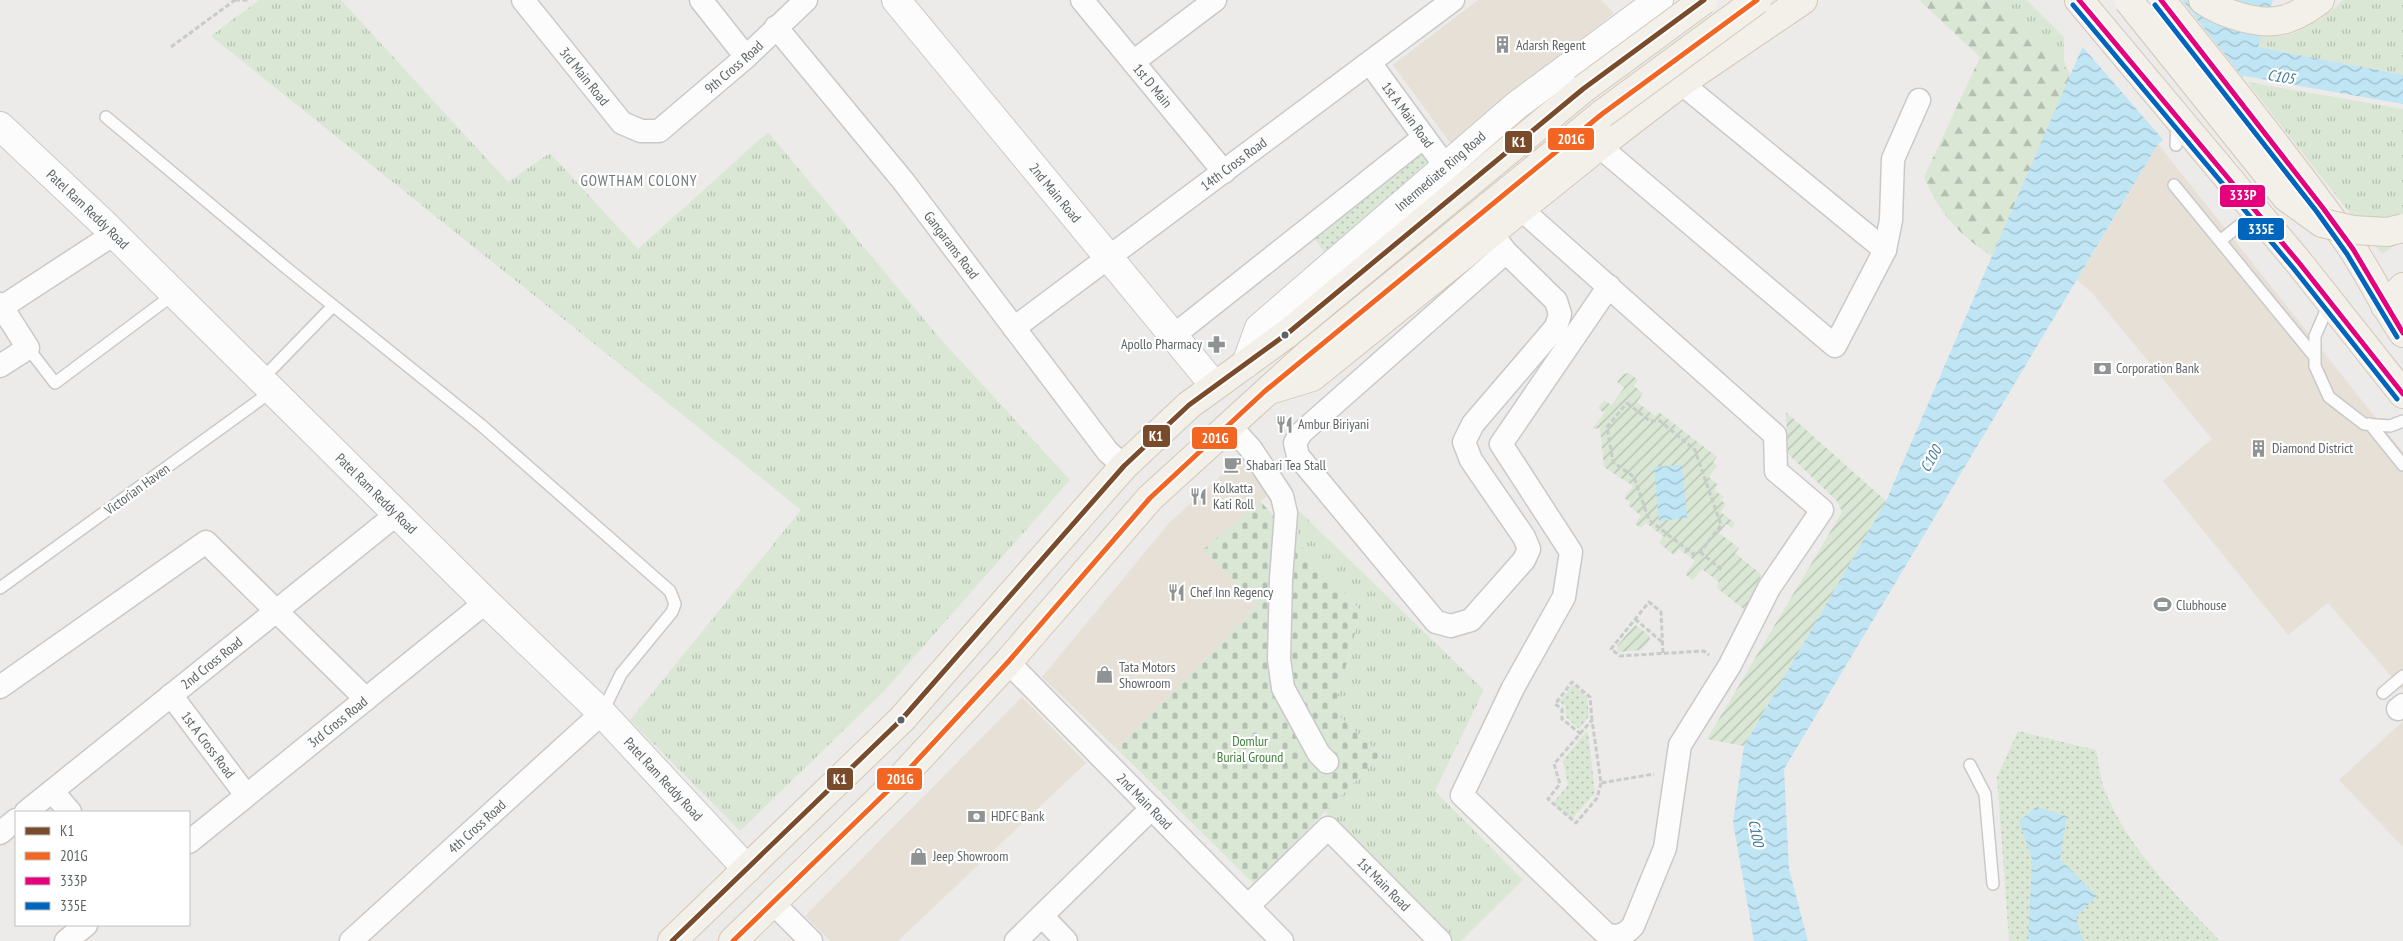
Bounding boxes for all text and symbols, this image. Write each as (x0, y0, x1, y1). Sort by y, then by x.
building icon: Adarsh Regent (1492, 35, 1512, 55)
place label: Adarsh Regent (1516, 36, 1586, 54)
street label: 9th Cross Road (701, 37, 767, 97)
street label: 3rd Main Road (556, 44, 613, 109)
street label: 1st D Main (1129, 60, 1176, 111)
water label: C105 (2266, 65, 2297, 88)
street label: 1st A Main Road (1378, 78, 1438, 151)
street label: Intermediate Ring Road (1391, 127, 1489, 215)
line badge: 201G (1547, 127, 1595, 151)
line badge: K1 (1504, 130, 1533, 154)
text: 201G (1557, 130, 1585, 148)
street label: 14th Cross Road (1197, 133, 1270, 195)
text: K1 (1512, 133, 1526, 151)
street label: 2nd Main Road (1025, 159, 1085, 226)
street label: Patel Ram Reddy Road (43, 165, 133, 253)
district label: GOWTHAM COLONY (580, 171, 698, 190)
line badge: 333P (2219, 184, 2266, 208)
text: 333P (2230, 186, 2257, 204)
street label: Gangarams Road (920, 207, 983, 283)
line badge: 335E (2237, 217, 2285, 241)
text: 335E (2248, 220, 2274, 238)
unlabelled marker (1280, 330, 1290, 340)
pharmacy icon: Apollo Pharmacy (1206, 334, 1226, 354)
place label: Apollo Pharmacy (1121, 335, 1203, 353)
bank icon: Corporation Bank (2092, 358, 2112, 378)
place label: Corporation Bank (2116, 359, 2200, 377)
restaurant icon: Ambur Biriyani (1274, 414, 1294, 434)
place label: Ambur Biriyani (1298, 415, 1369, 433)
line badge: K1 (1142, 424, 1171, 448)
line badge: 201G (1191, 426, 1238, 450)
text: K1 (1149, 427, 1163, 445)
text: 201G (1201, 429, 1229, 447)
building icon: Diamond District (2248, 438, 2268, 458)
place label: Diamond District (2272, 439, 2353, 457)
water label: C100 (1916, 440, 1947, 475)
street label: Patel Ram Reddy Road (332, 449, 421, 538)
cafe icon: Shabari Tea Stall (1222, 455, 1242, 475)
place label: Shabari Tea Stall (1246, 456, 1327, 474)
street label: Victorian Haven (100, 459, 173, 519)
place label: Kolkatta Kati Roll (1213, 479, 1255, 513)
restaurant icon: Kolkatta Kati Roll (1189, 486, 1209, 506)
restaurant icon: Chef Inn Regency (1166, 582, 1186, 602)
place label: Chef Inn Regency (1190, 583, 1274, 601)
sports icon: Clubhouse (2152, 595, 2172, 615)
place label: Clubhouse (2176, 596, 2227, 614)
street label: 2nd Cross Road (177, 633, 246, 693)
place label: Tata Motors Showroom (1119, 658, 1176, 692)
shop icon: Tata Motors Showroom (1095, 665, 1115, 685)
street label: 3rd Cross Road (304, 692, 371, 751)
street label: 1st A Cross Road (177, 708, 239, 782)
unlabelled marker (896, 715, 906, 725)
park label: Domlur Burial Ground (1217, 732, 1283, 766)
street label: Patel Ram Reddy Road (620, 733, 707, 825)
line badge: K1 (826, 767, 854, 791)
line badge: 201G (876, 767, 923, 791)
street label: 2nd Main Road (1113, 769, 1176, 833)
text: K1 (833, 770, 847, 788)
text: 201G (886, 770, 914, 788)
street label: 4th Cross Road (444, 796, 509, 858)
bank icon: HDFC Bank (967, 806, 987, 826)
place label: HDFC Bank (991, 807, 1045, 825)
legend (15, 811, 190, 926)
water label: C100 (1745, 818, 1769, 850)
text: K1 (60, 821, 74, 840)
text: 201G (60, 846, 88, 865)
shop icon: Jeep Showroom (909, 846, 929, 866)
place label: Jeep Showroom (932, 847, 1008, 865)
street label: 1st Main Road (1353, 854, 1414, 915)
text: 333P (60, 871, 87, 890)
text: 335E (60, 896, 87, 915)

